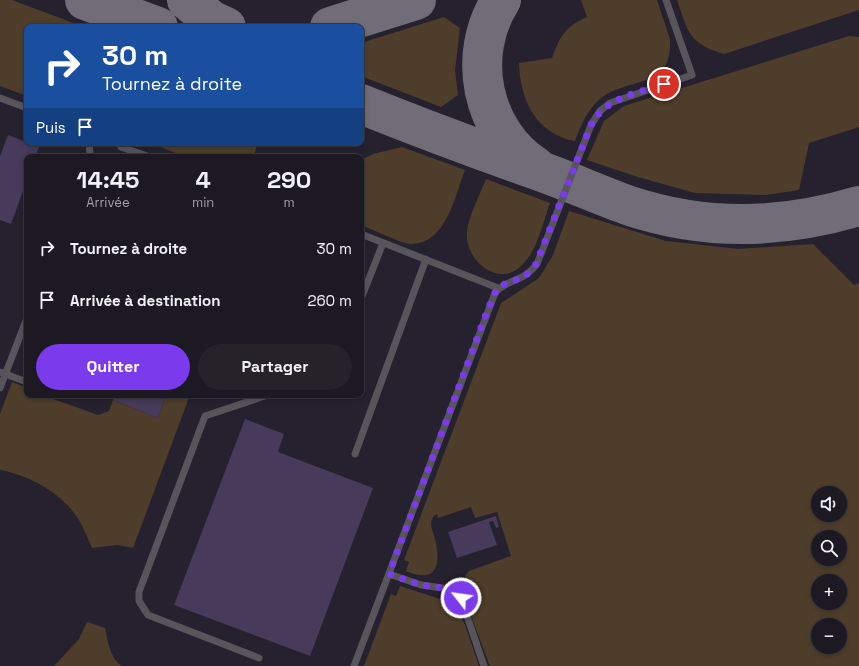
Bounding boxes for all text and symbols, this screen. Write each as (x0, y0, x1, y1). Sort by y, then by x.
text: 30 m (102, 37, 168, 73)
icon: right (36, 40, 88, 92)
pin (647, 67, 681, 101)
text: Tournez à droite (102, 72, 242, 95)
icon: arrive (653, 73, 675, 95)
icon: arrive (74, 116, 96, 138)
text: Puis (36, 118, 66, 137)
text: 14:45 (77, 164, 139, 195)
text: 4 (196, 164, 211, 195)
text: 290 (267, 164, 311, 195)
text: Arrivée (86, 194, 130, 211)
text: min (192, 194, 214, 211)
text: m (284, 194, 295, 211)
icon: right (36, 237, 58, 259)
text: Tournez à droite (70, 239, 187, 258)
text: 30 m (317, 239, 352, 258)
icon: arrive (36, 289, 58, 311)
text: Arrivée à destination (70, 291, 220, 310)
text: 260 m (307, 291, 352, 310)
button: Quitter (36, 344, 190, 390)
button: Partager (198, 344, 352, 390)
map controls (811, 486, 847, 654)
button: sound (811, 486, 847, 522)
button: search (811, 530, 847, 566)
button: + (811, 574, 847, 610)
position arrow (440, 577, 482, 619)
button: − (811, 618, 847, 654)

